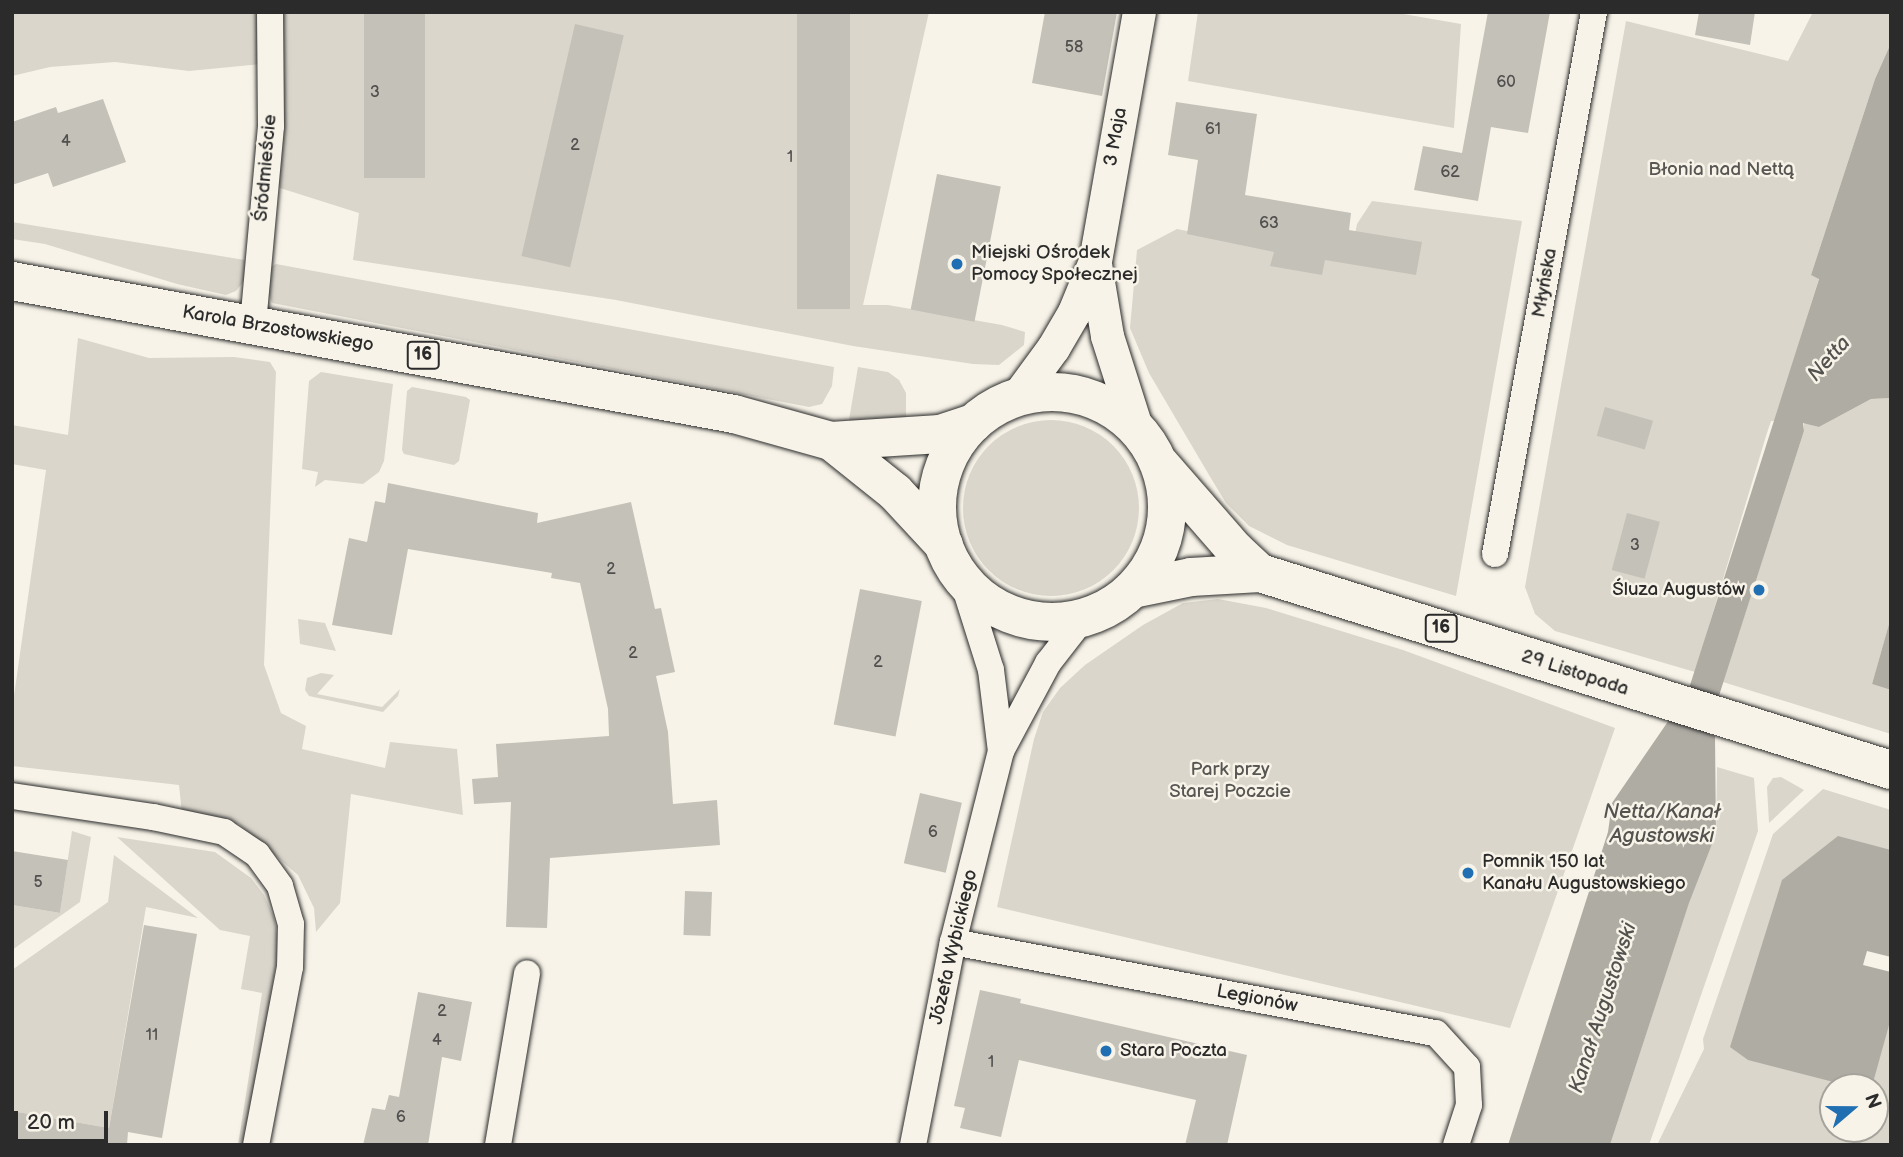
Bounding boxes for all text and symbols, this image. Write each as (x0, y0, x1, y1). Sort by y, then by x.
house number: 58 (1065, 38, 1083, 58)
house number: 60 (1496, 73, 1516, 93)
house number: 3 (370, 83, 380, 103)
street label: 3 Maja (1100, 106, 1132, 168)
street label: Śródmieście (250, 113, 282, 223)
house number: 61 (1205, 120, 1221, 140)
house number: 4 (61, 132, 71, 152)
house number: 2 (570, 136, 580, 156)
house number: 1 (787, 148, 793, 168)
park label: Błonia nad Nettą (1648, 159, 1794, 181)
house number: 62 (1440, 163, 1460, 183)
house number: 63 (1259, 214, 1279, 234)
place label: Miejski Ośrodek Pomocy Społecznej (971, 242, 1139, 286)
street label: Młyńska (1528, 246, 1562, 320)
marker: Miejski Ośrodek Pomocy Społecznej (949, 256, 965, 272)
street label: Karola Brzostowskiego (180, 301, 376, 357)
water label: Netta (1802, 331, 1856, 387)
road number: 16 (406, 340, 440, 370)
house number: 3 (1630, 536, 1640, 556)
house number: 2 (606, 560, 616, 580)
place label: Śluza Augustów (1612, 579, 1745, 601)
marker: Śluza Augustów (1751, 582, 1767, 598)
road number: 16 (1424, 614, 1458, 642)
house number: 2 (628, 644, 638, 664)
street label: 29 Listopada (1518, 645, 1632, 701)
house number: 2 (873, 653, 883, 673)
park label: Park przy Starej Poczcie (1169, 759, 1291, 803)
water label: Netta/Kanał Agustowski (1603, 799, 1721, 849)
house number: 6 (928, 823, 938, 843)
place label: Pomnik 150 lat Kanału Augustowskiego (1482, 851, 1686, 895)
marker: Pomnik 150 lat Kanału Augustowskiego (1460, 865, 1476, 881)
street label: Józefa Wybickiego (925, 867, 983, 1027)
house number: 5 (33, 873, 43, 893)
water label: Kanał Augustowski (1564, 920, 1642, 1096)
street label: Legionów (1215, 980, 1299, 1018)
house number: 2 (437, 1002, 447, 1022)
house number: 11 (146, 1026, 158, 1046)
house number: 4 (432, 1031, 442, 1051)
place label: Stara Poczta (1120, 1040, 1227, 1062)
marker: Stara Poczta (1098, 1043, 1114, 1059)
house number: 1 (988, 1053, 994, 1073)
north arrow (1819, 1073, 1889, 1143)
text: N (1859, 1091, 1886, 1112)
scale bar (18, 1098, 112, 1142)
house number: 6 (396, 1108, 406, 1128)
text: 20 m (27, 1110, 75, 1135)

